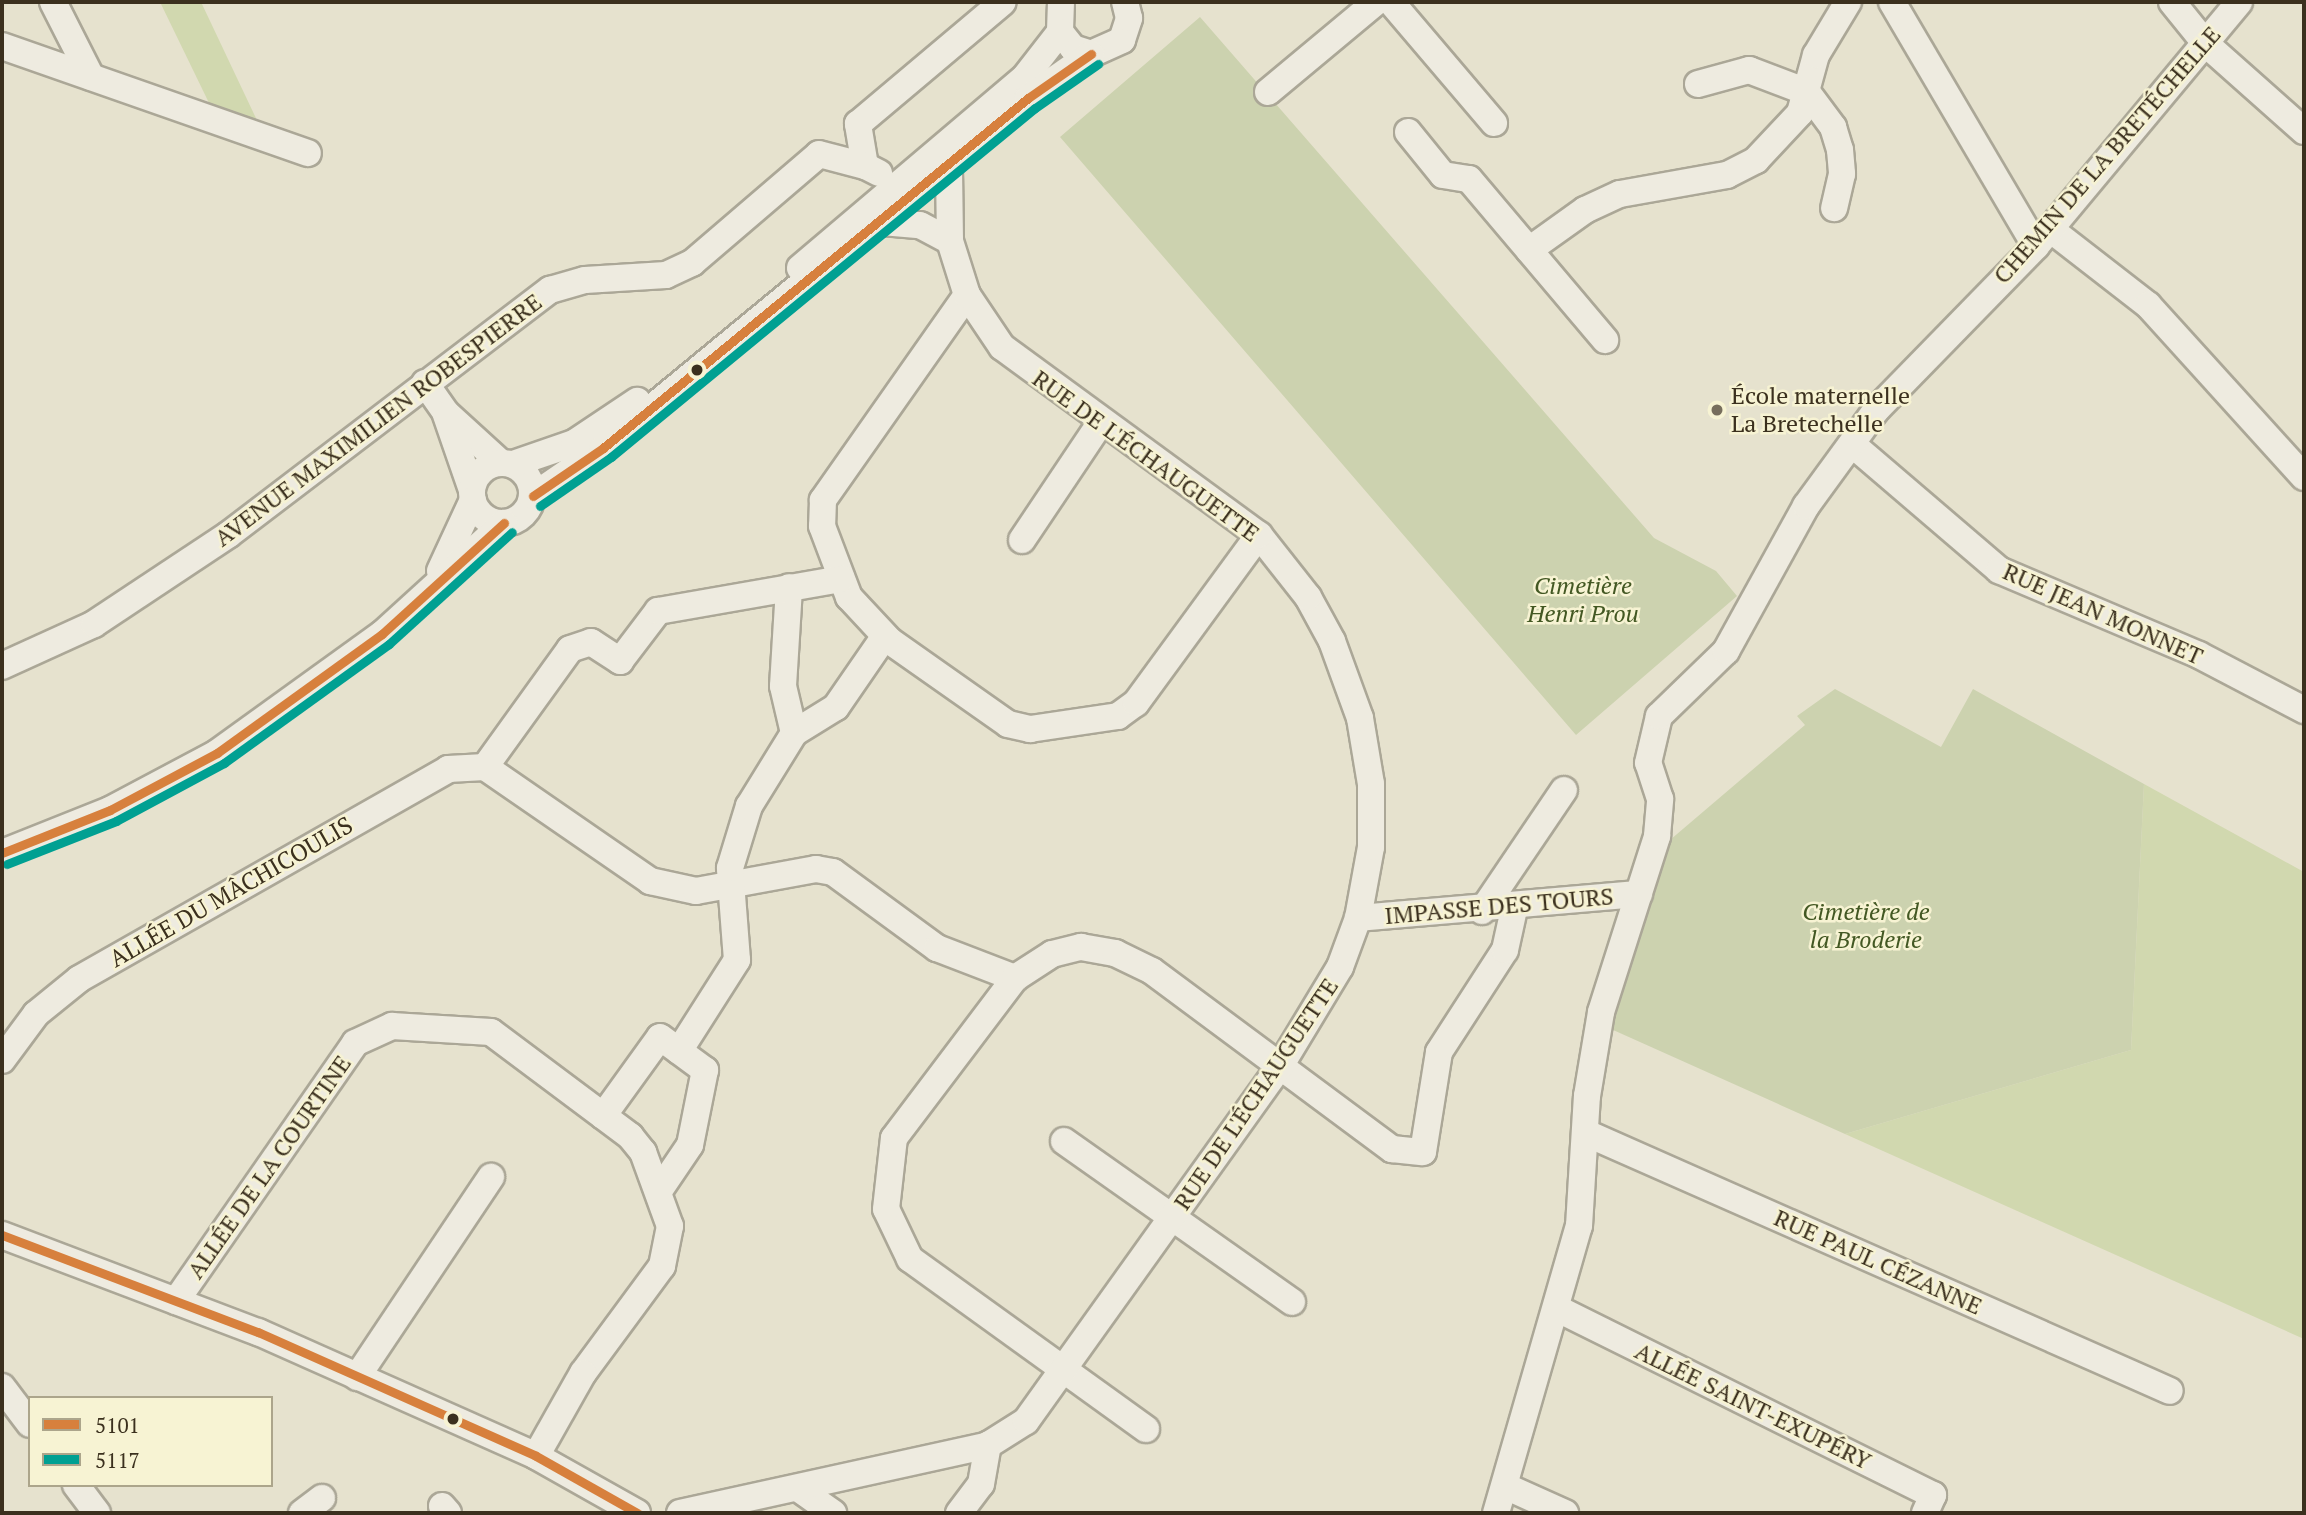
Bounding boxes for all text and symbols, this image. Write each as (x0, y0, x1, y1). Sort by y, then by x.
street label: CHEMIN DE LA BRETÉCHELLE (1987, 20, 2227, 290)
street label: AVENUE MAXIMILIEN ROBESPIERRE (209, 287, 547, 553)
unlabelled marker (690, 363, 704, 377)
street label: RUE DE L'ÉCHAUGUETTE (1027, 364, 1265, 548)
place label: École maternelle La Bretechelle (1731, 382, 1910, 438)
marker: École maternelle La Bretechelle (1709, 402, 1725, 418)
street label: RUE JEAN MONNET (1999, 557, 2207, 671)
park label: Cimetière Henri Prou (1527, 572, 1639, 628)
street label: ALLÉE DU MÂCHICOULIS (104, 811, 358, 973)
street label: IMPASSE DES TOURS (1383, 882, 1615, 930)
park label: Cimetière de la Broderie (1802, 898, 1930, 954)
street label: RUE DE L'ÉCHAUGUETTE (1168, 973, 1344, 1215)
street label: ALLÉE DE LA COURTINE (181, 1050, 357, 1284)
street label: RUE PAUL CÉZANNE (1770, 1203, 1986, 1321)
street label: ALLÉE SAINT-EXUPÉRY (1630, 1336, 1876, 1476)
legend (28, 1396, 273, 1487)
text: 5101 (95, 1411, 140, 1439)
unlabelled marker (446, 1412, 460, 1426)
text: 5117 (95, 1446, 140, 1474)

